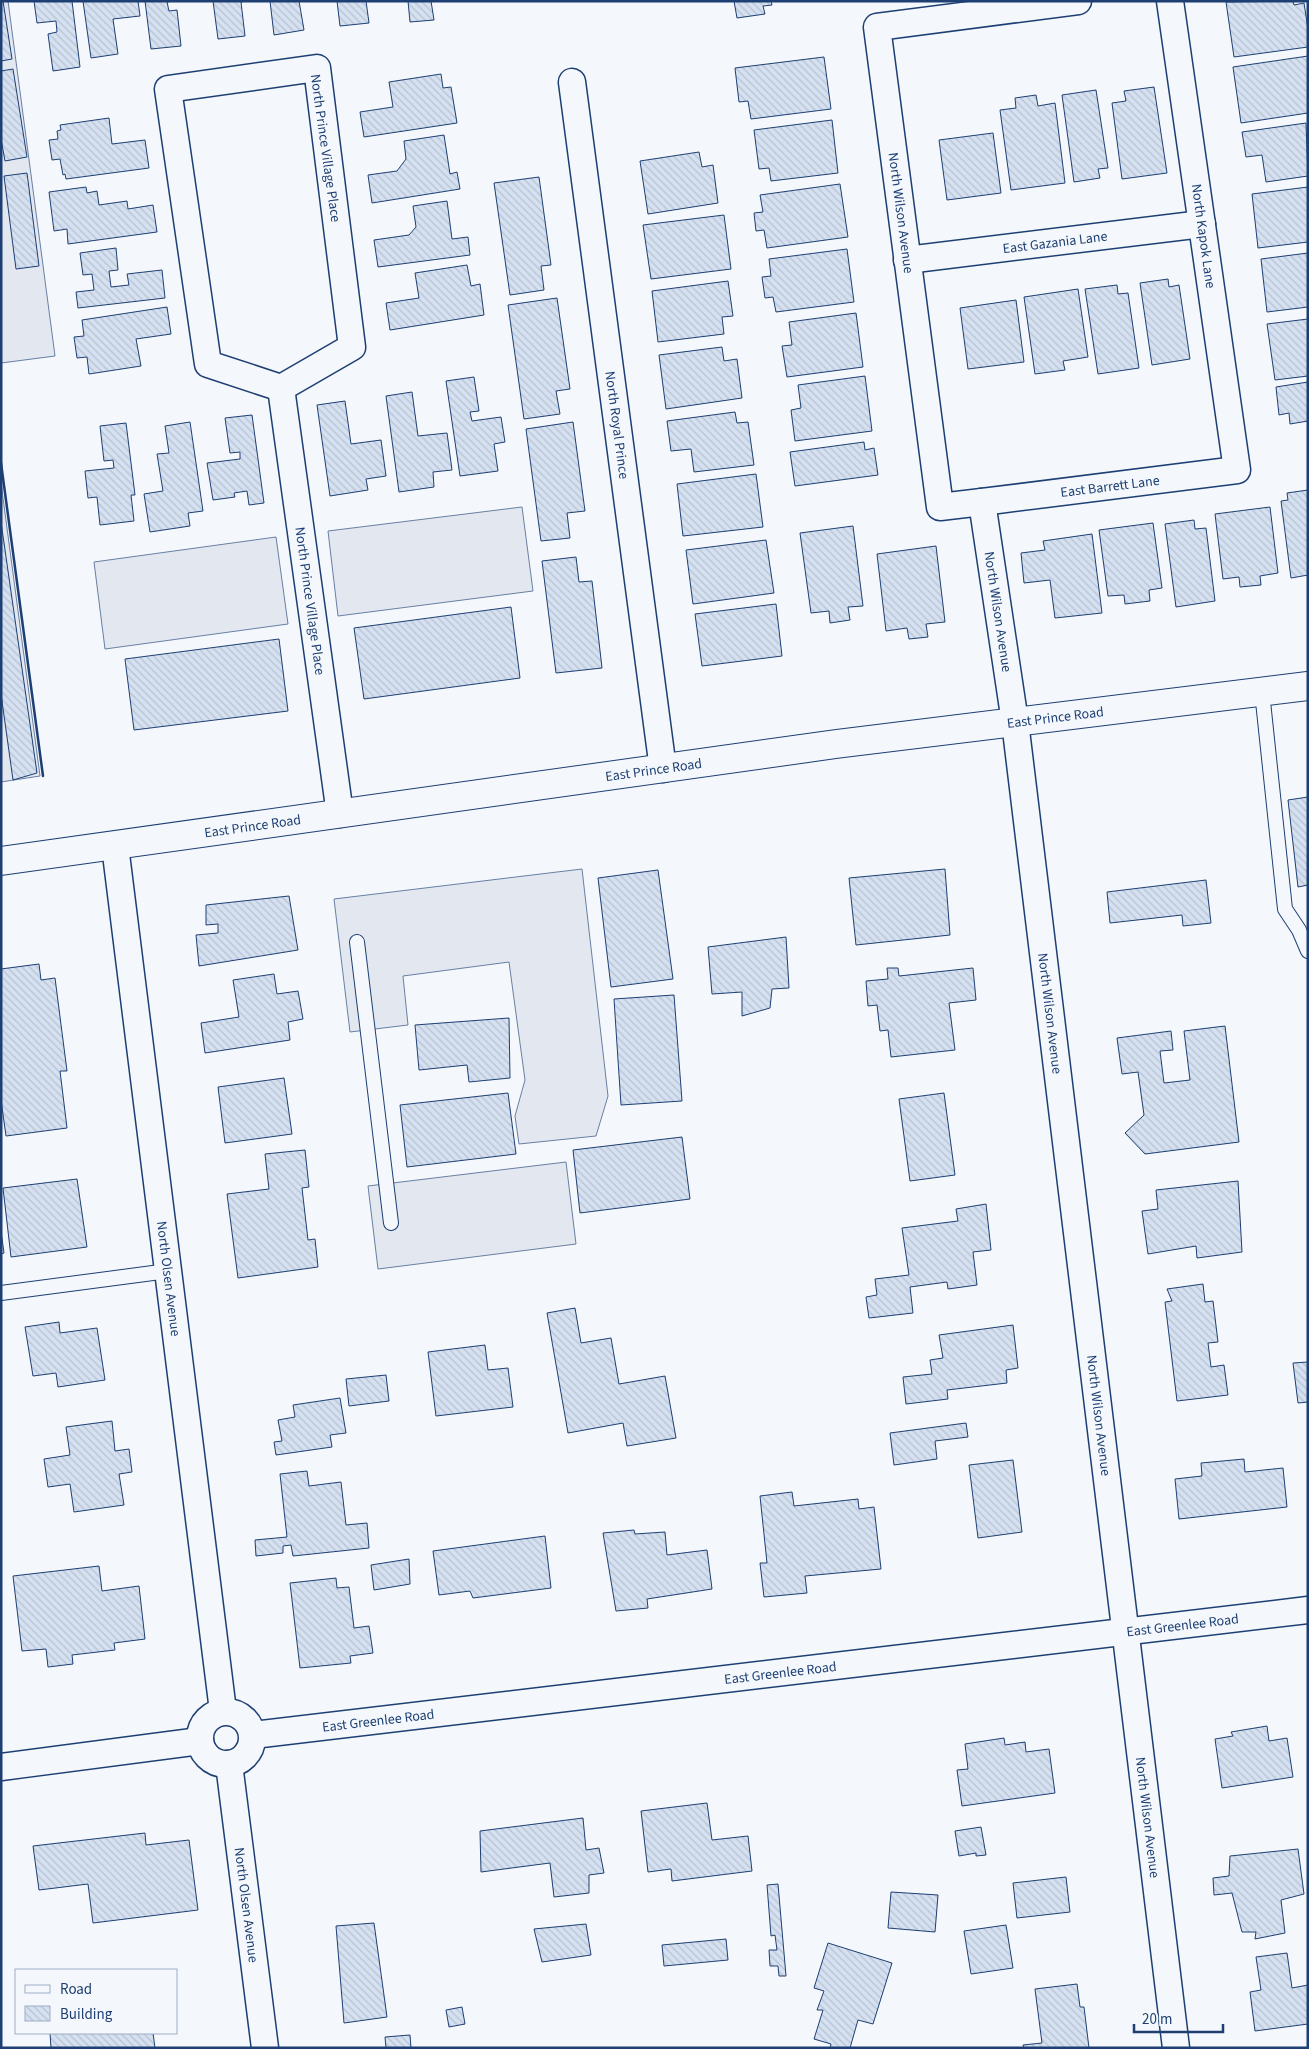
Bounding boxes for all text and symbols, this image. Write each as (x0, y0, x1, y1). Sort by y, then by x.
street label: North Prince Village Place (305, 73, 345, 224)
street label: North Wilson Avenue (883, 151, 918, 275)
street label: North Kapok Lane (1186, 183, 1220, 290)
street label: East Gazania Lane (1001, 227, 1109, 259)
street label: North Royal Prince (599, 370, 634, 480)
street label: East Barrett Lane (1059, 471, 1161, 503)
street label: North Prince Village Place (289, 526, 330, 677)
street label: North Wilson Avenue (979, 550, 1016, 674)
street label: East Prince Road (1006, 702, 1105, 734)
street label: East Prince Road (604, 754, 703, 787)
street label: East Prince Road (203, 810, 302, 843)
street label: North Wilson Avenue (1032, 952, 1067, 1075)
street label: North Olsen Avenue (151, 1220, 185, 1338)
street label: North Wilson Avenue (1081, 1354, 1115, 1477)
street label: East Greenlee Road (1125, 1609, 1240, 1642)
street label: East Greenlee Road (723, 1657, 838, 1690)
street label: East Greenlee Road (321, 1705, 435, 1738)
street label: North Wilson Avenue (1130, 1756, 1164, 1879)
street label: North Olsen Avenue (229, 1846, 263, 1964)
legend (15, 1969, 178, 2034)
text: Road (60, 1979, 92, 2000)
scale bar (1134, 2002, 1223, 2034)
text: Building (60, 2004, 113, 2025)
text: 20 m (1142, 2009, 1172, 2030)

